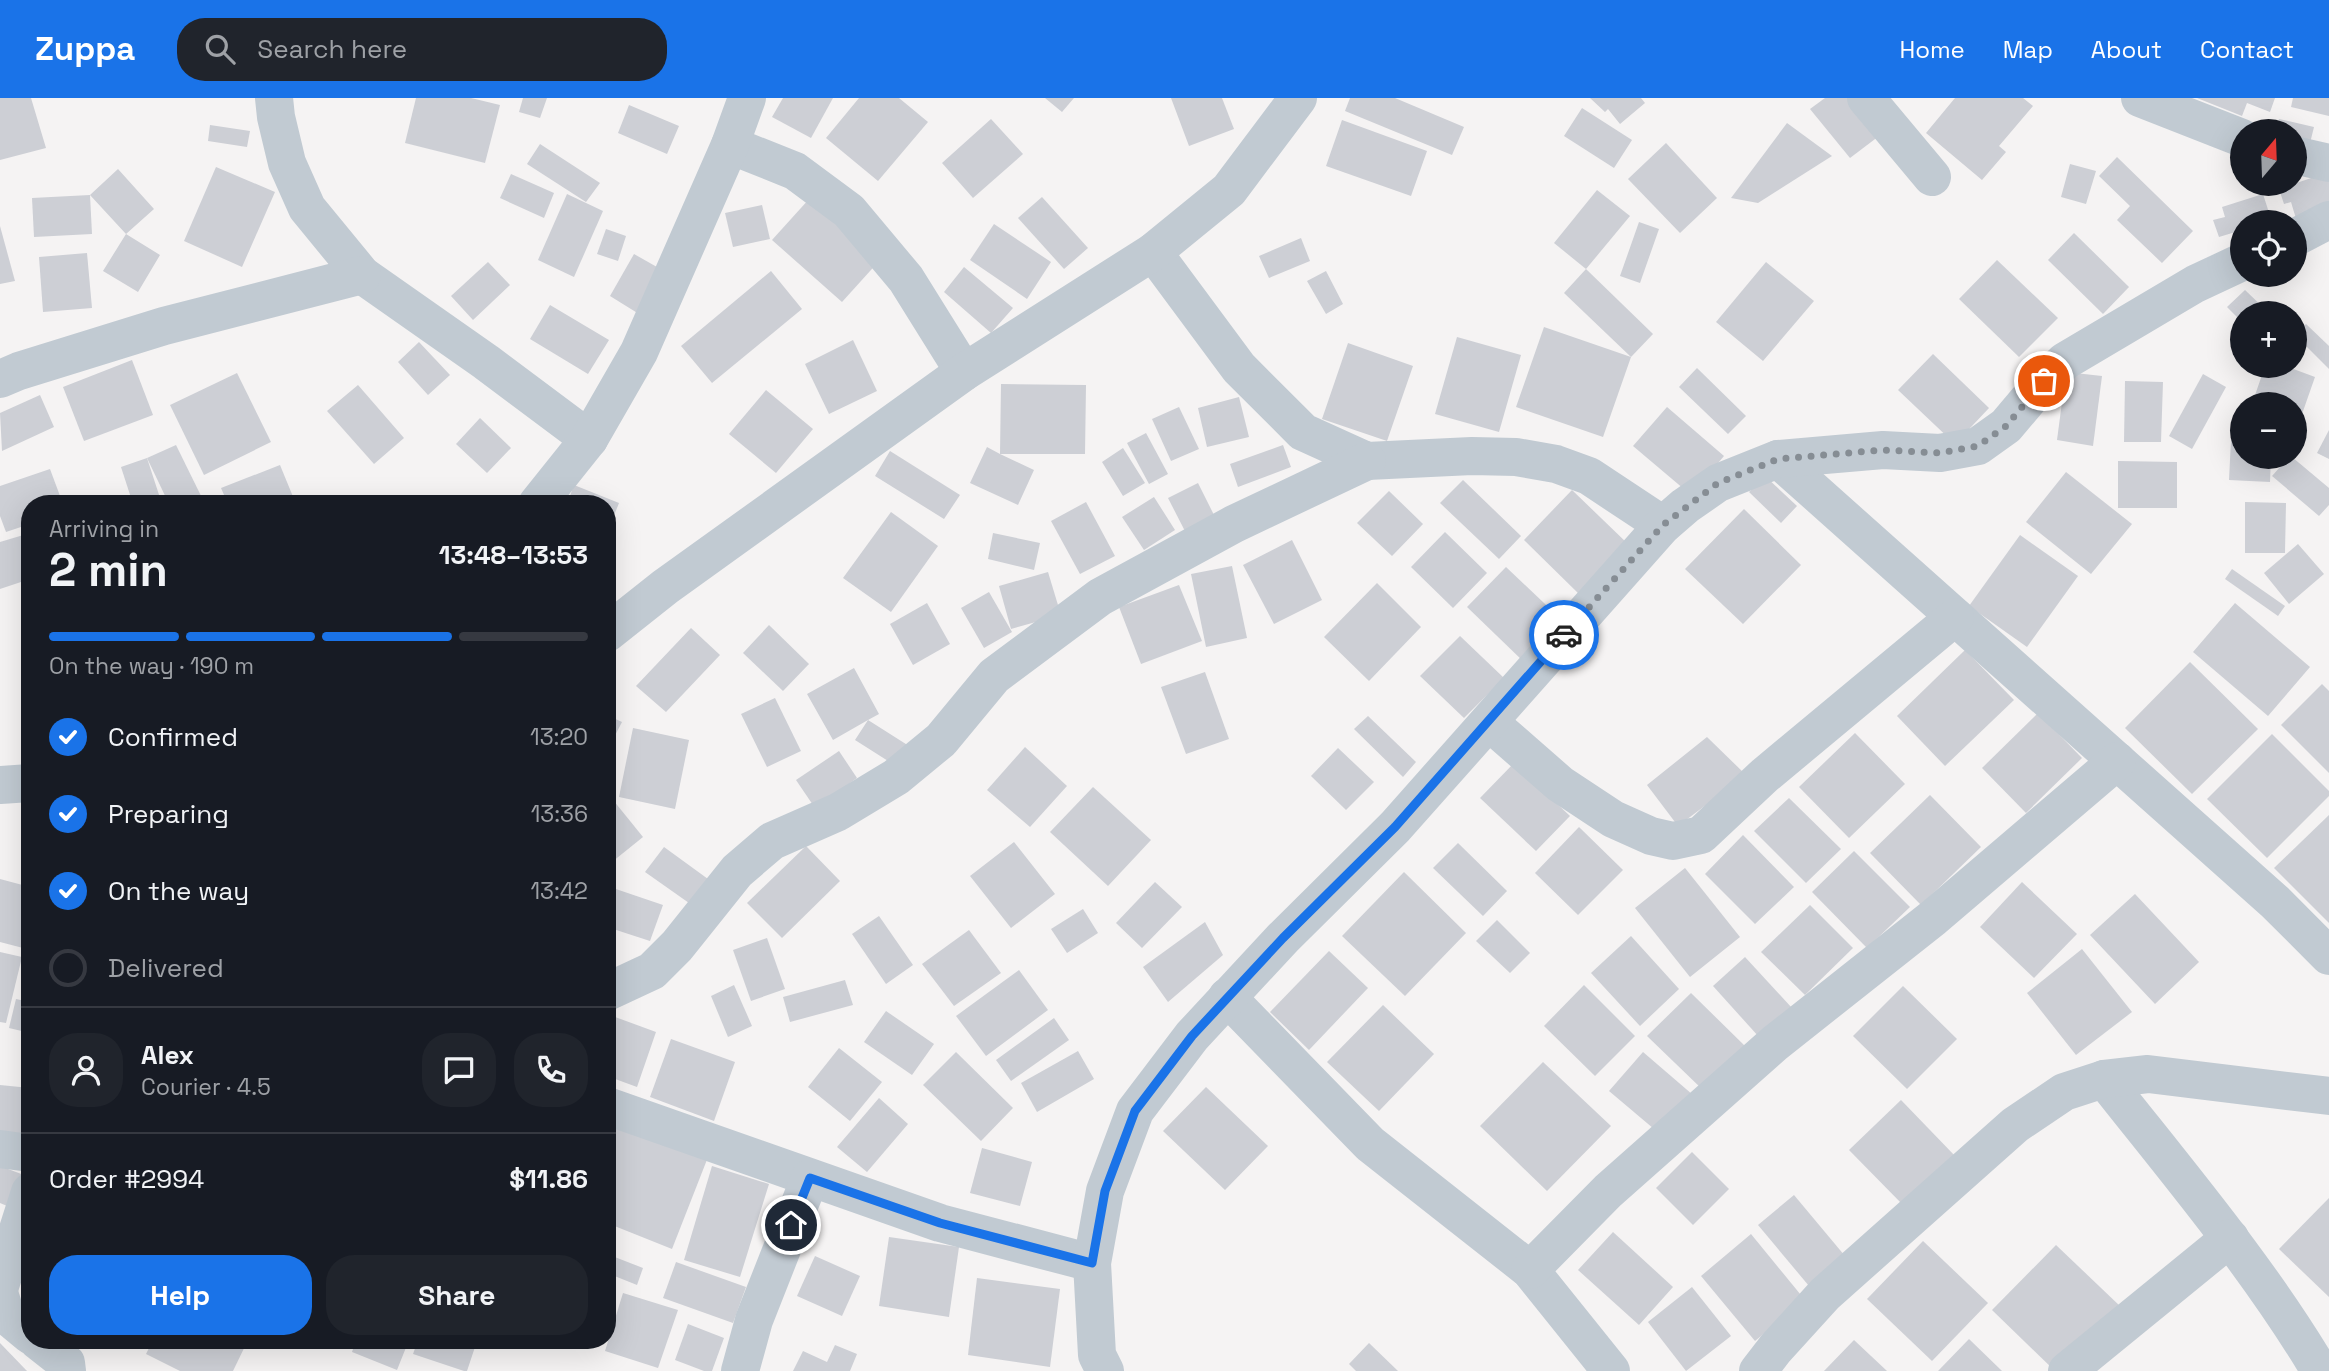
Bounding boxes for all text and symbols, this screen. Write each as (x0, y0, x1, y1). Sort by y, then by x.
search box (177, 18, 667, 81)
text: Zuppa (35, 28, 135, 70)
icon: search (201, 30, 239, 68)
text: Search here (257, 32, 407, 66)
text: Home (1899, 34, 1965, 65)
text: Map (2003, 34, 2053, 65)
text: About (2091, 34, 2162, 65)
text: Contact (2200, 34, 2294, 65)
north arrow (2230, 119, 2306, 196)
map controls (2230, 119, 2307, 469)
button: locate (2230, 210, 2307, 287)
button: + (2230, 301, 2307, 378)
pin (2014, 351, 2074, 411)
icon: bag (2025, 362, 2063, 400)
button: − (2230, 392, 2307, 469)
text: Arriving in (49, 514, 159, 544)
text: 13:48–13:53 (439, 538, 588, 572)
text: 2 min (49, 541, 168, 599)
courier (1529, 600, 1599, 670)
icon: car (1545, 616, 1583, 654)
text: On the way · 190 m (49, 651, 254, 681)
icon: check (49, 718, 87, 756)
text: Confirmed (108, 720, 238, 754)
text: 13:20 (530, 722, 588, 752)
icon: check (49, 795, 87, 833)
text: Preparing (108, 797, 229, 831)
text: 13:36 (531, 799, 588, 829)
icon: check (49, 872, 87, 910)
text: On the way (108, 874, 249, 908)
text: 13:42 (530, 876, 588, 906)
text: Delivered (108, 951, 224, 985)
button: person (49, 1033, 123, 1107)
button: chat (422, 1033, 496, 1107)
button: phone (514, 1033, 588, 1107)
text: Alex (141, 1038, 194, 1072)
text: Courier · 4.5 (141, 1072, 271, 1102)
text: Order #2994 (49, 1162, 204, 1196)
text: $11.86 (509, 1162, 588, 1196)
pin (761, 1195, 821, 1255)
icon: home (772, 1206, 810, 1244)
button: Help (49, 1255, 312, 1335)
button: Share (326, 1255, 588, 1335)

